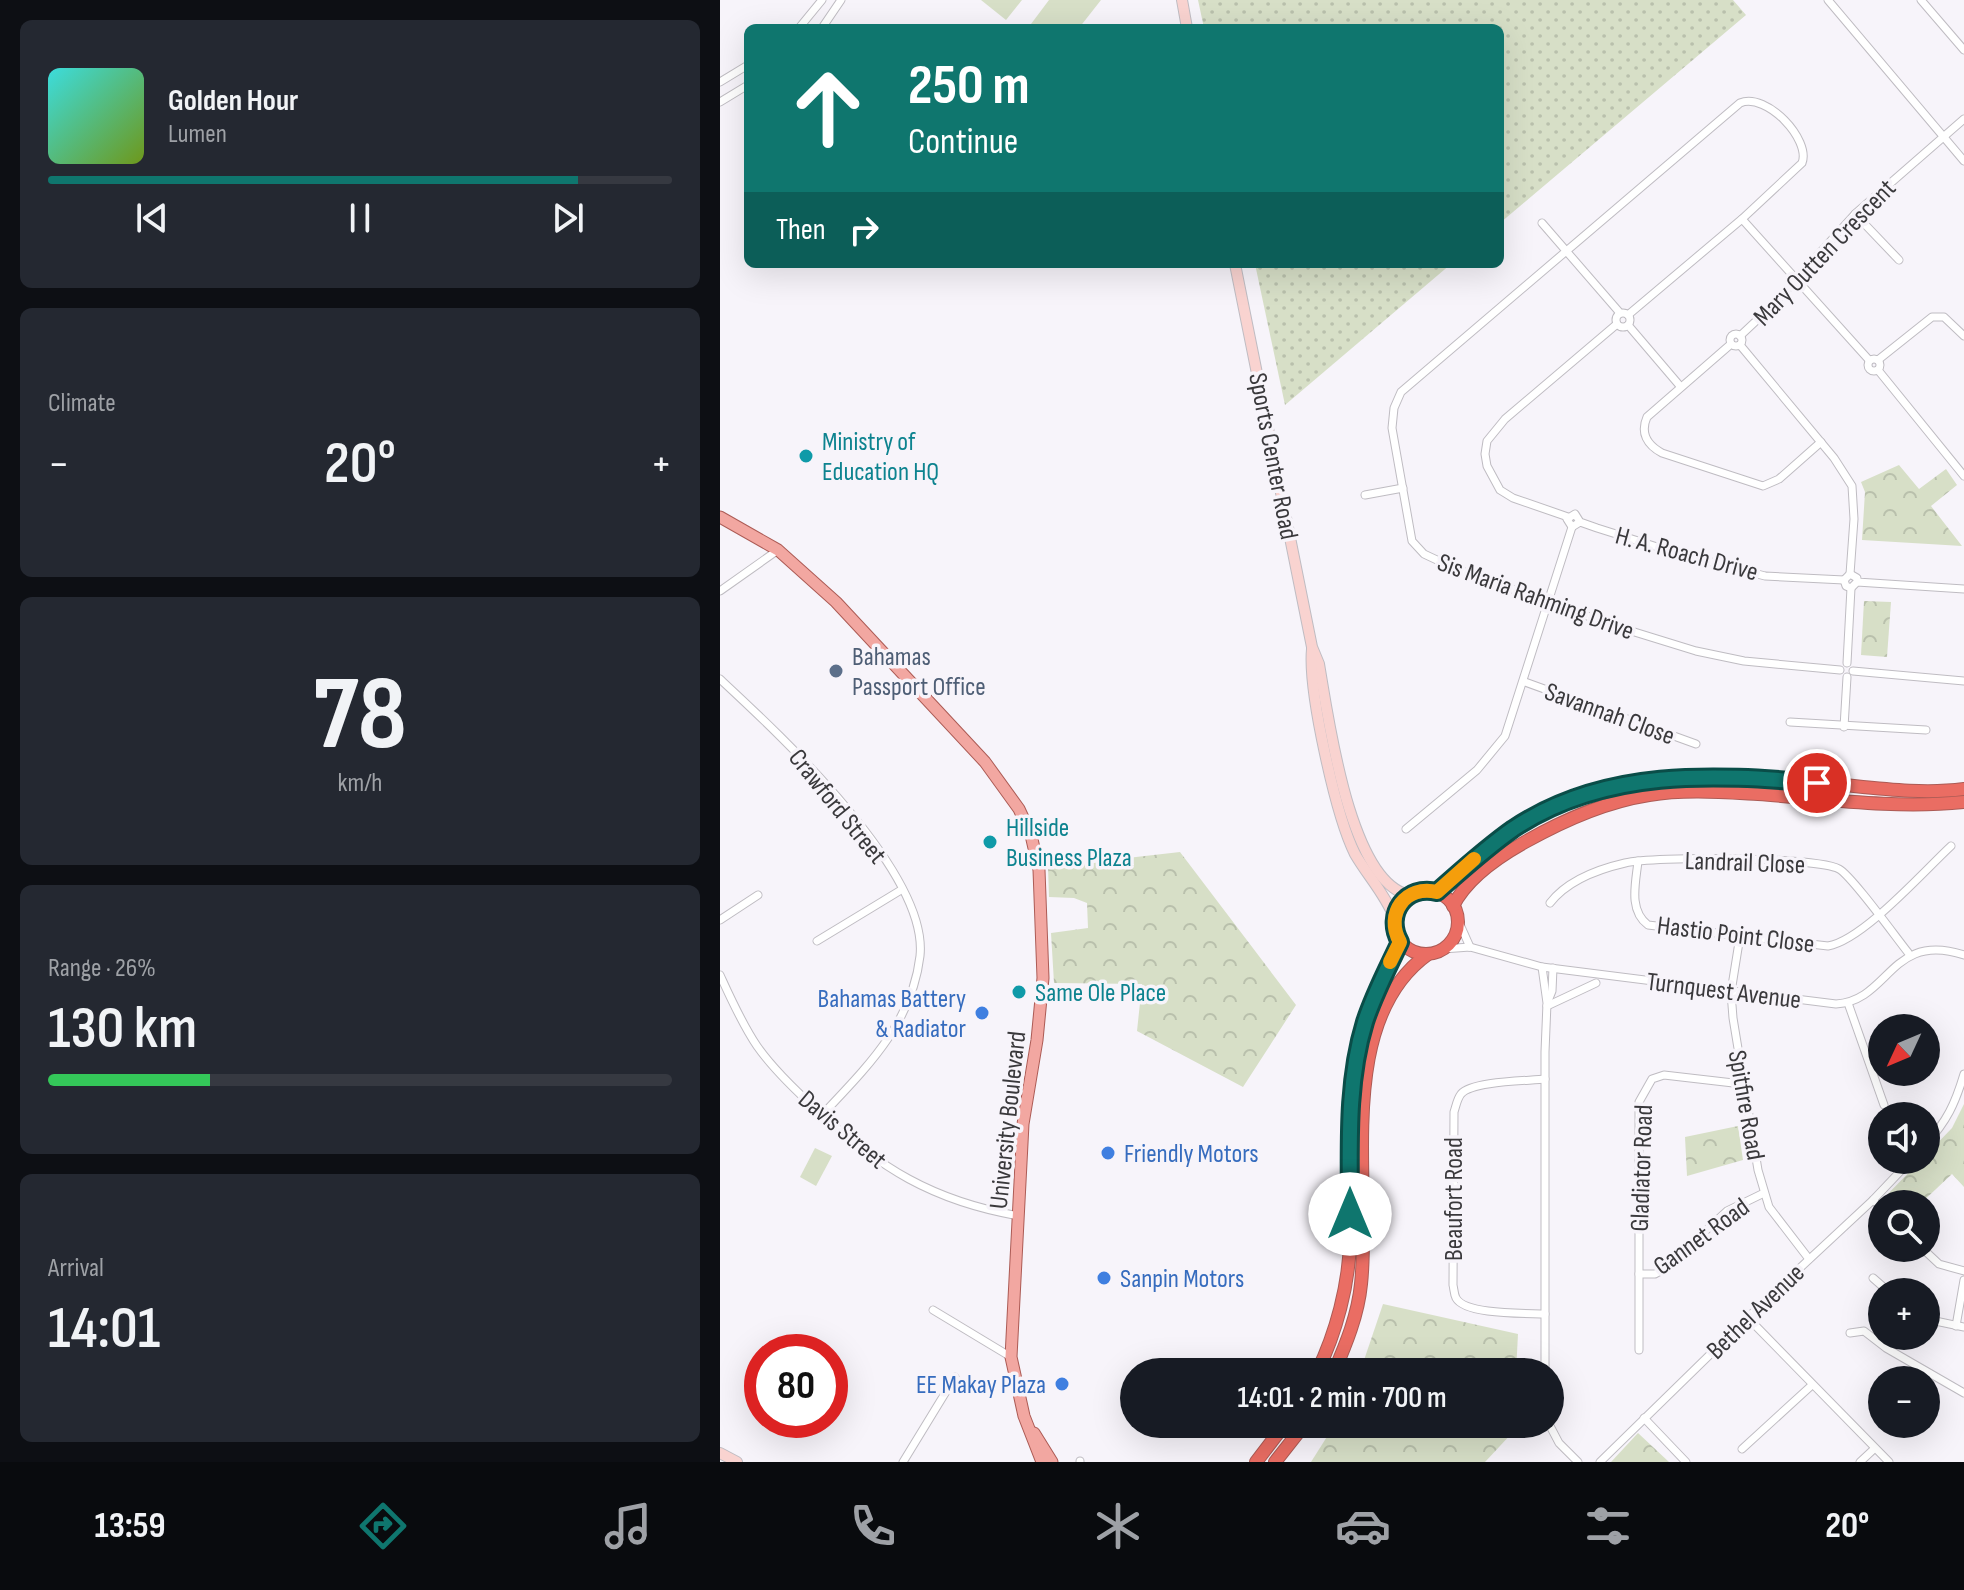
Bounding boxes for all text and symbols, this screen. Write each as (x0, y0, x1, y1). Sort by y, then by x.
text: 250 m (908, 53, 1030, 120)
icon: ahead (776, 56, 880, 160)
text: Golden Hour (168, 83, 298, 119)
text: Lumen (168, 119, 227, 150)
text: Continue (908, 121, 1018, 164)
street label: Mary Outten Crescent (1747, 173, 1903, 333)
icon: previous (130, 196, 174, 240)
icon: pause (338, 196, 382, 240)
icon: next (546, 196, 590, 240)
icon: right (842, 208, 886, 252)
text: Then (776, 212, 826, 248)
street label: Sports Center Road (1241, 370, 1304, 542)
text: Climate (48, 388, 116, 419)
place label: Ministry of Education HQ (822, 427, 939, 488)
text: 20° (324, 428, 396, 500)
text: − (48, 438, 70, 491)
text: + (650, 438, 672, 491)
marker: Ministry of Education HQ (797, 447, 815, 465)
street label: H. A. Roach Drive (1612, 521, 1761, 588)
street label: Sis Maria Rahming Drive (1433, 547, 1638, 647)
place label: Bahamas Passport Office (852, 642, 986, 703)
text: 78 (313, 653, 407, 778)
marker: Bahamas Passport Office (827, 662, 845, 680)
street label: Savannah Close (1540, 677, 1679, 752)
street label: Crawford Street (781, 743, 893, 871)
pin (1783, 749, 1851, 817)
icon: arrive (1795, 761, 1839, 805)
text: km/h (338, 768, 382, 799)
place label: Hillside Business Plaza (1006, 813, 1132, 874)
marker: Hillside Business Plaza (981, 833, 999, 851)
street label: Landrail Close (1684, 846, 1806, 881)
street label: Hastio Point Close (1655, 910, 1816, 961)
text: Range · 26% (48, 953, 156, 984)
street label: Turnquest Avenue (1645, 967, 1803, 1016)
place label: Same Ole Place (1035, 978, 1166, 1009)
marker: Same Ole Place (1010, 983, 1028, 1001)
place label: Bahamas Battery & Radiator (818, 984, 967, 1045)
text: 130 km (48, 993, 197, 1065)
marker: Bahamas Battery & Radiator (973, 1004, 991, 1022)
north arrow (1868, 1014, 1940, 1086)
map controls (1868, 1014, 1940, 1438)
street label: University Boulevard (984, 1030, 1033, 1211)
street label: Spitfire Road (1721, 1048, 1770, 1163)
street label: Davis Street (792, 1084, 893, 1176)
button: sound (1868, 1102, 1940, 1174)
street label: Gladiator Road (1625, 1104, 1660, 1232)
street label: Beaufort Road (1439, 1137, 1470, 1261)
place label: Friendly Motors (1124, 1139, 1259, 1170)
marker: Friendly Motors (1099, 1144, 1117, 1162)
position arrow (1308, 1172, 1392, 1256)
button: search (1868, 1190, 1940, 1262)
street label: Gannet Road (1648, 1192, 1756, 1282)
text: Arrival (48, 1253, 104, 1284)
street label: Bethel Avenue (1701, 1258, 1811, 1366)
place label: Sanpin Motors (1120, 1264, 1244, 1295)
marker: Sanpin Motors (1095, 1269, 1113, 1287)
button: + (1868, 1278, 1940, 1350)
text: 14:01 (48, 1293, 160, 1365)
speed limit sign: 80 (744, 1334, 848, 1438)
button: − (1868, 1366, 1940, 1438)
place label: EE Makay Plaza (916, 1370, 1046, 1401)
marker: EE Makay Plaza (1053, 1375, 1071, 1393)
text: 14:01 · 2 min · 700 m (1237, 1380, 1447, 1416)
icon: directions (355, 1498, 411, 1554)
icon: music (600, 1498, 656, 1554)
icon: phone (845, 1498, 901, 1554)
icon: climate (1090, 1498, 1146, 1554)
icon: car (1335, 1498, 1391, 1554)
icon: filters (1580, 1498, 1636, 1554)
text: 13:59 (95, 1505, 166, 1548)
text: 20° (1825, 1505, 1869, 1548)

